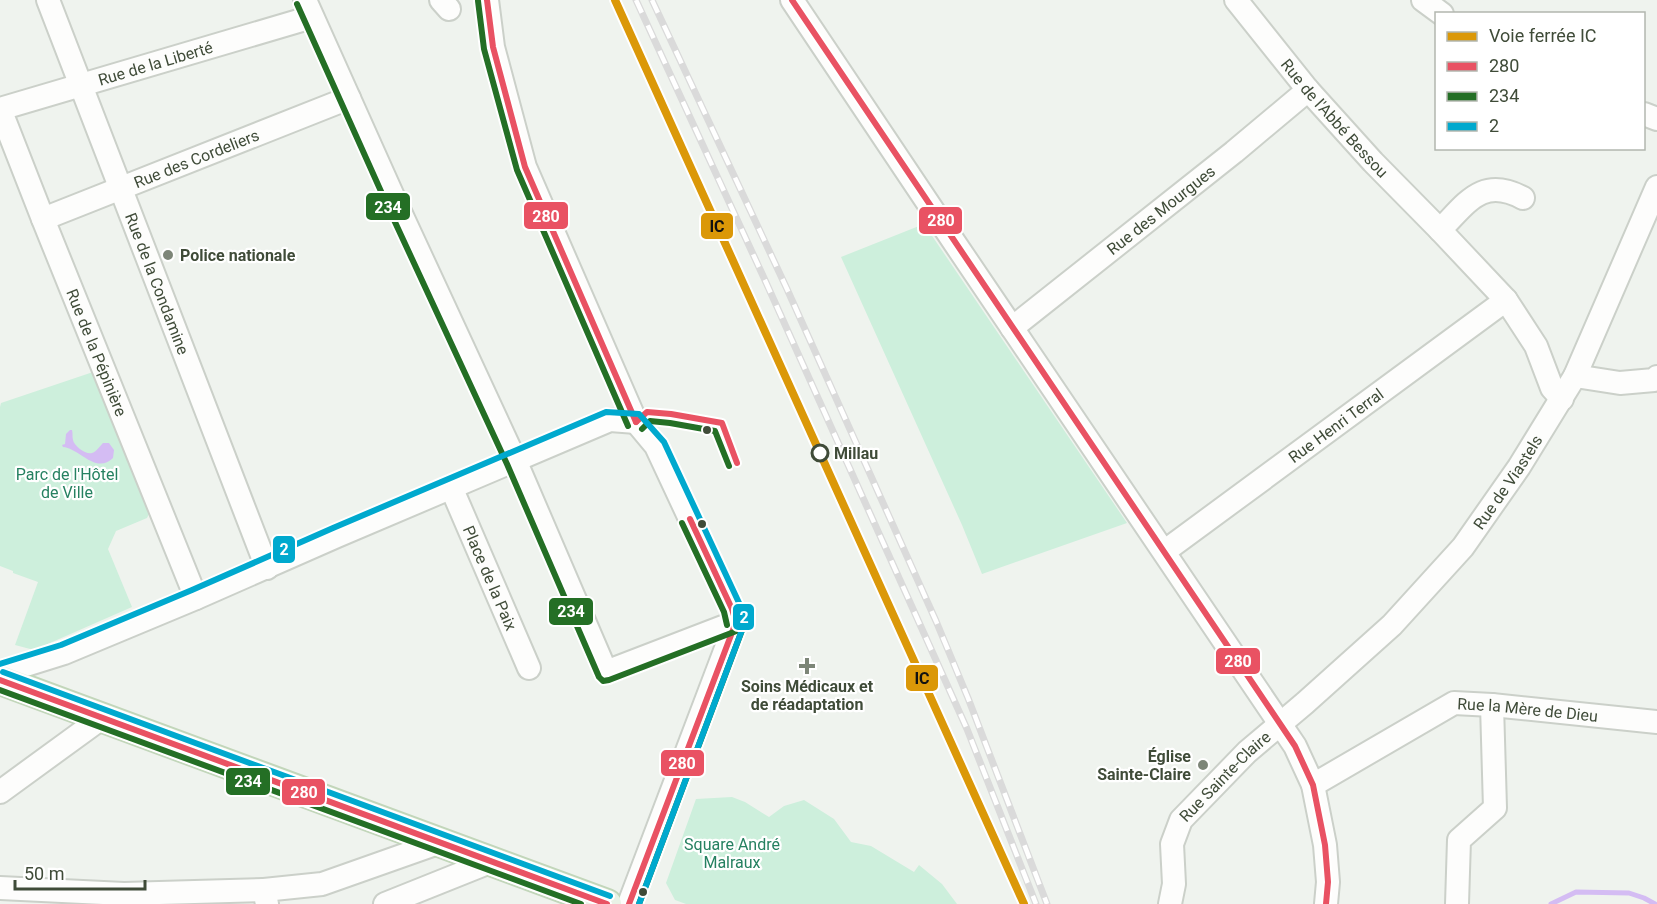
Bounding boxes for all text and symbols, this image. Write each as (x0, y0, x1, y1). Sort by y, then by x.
legend (1435, 12, 1645, 150)
text: Voie ferrée IC (1489, 25, 1597, 46)
street label: Rue de la Liberté (96, 38, 215, 90)
street label: Rue de l'Abbé Bessou (1277, 55, 1392, 182)
text: 280 (1489, 55, 1519, 76)
text: 234 (1489, 85, 1519, 106)
text: 2 (1489, 115, 1499, 136)
street label: Rue des Cordeliers (131, 125, 262, 192)
street label: Rue des Mourgues (1103, 162, 1219, 259)
line badge: 234 (365, 192, 411, 221)
text: 234 (374, 198, 402, 217)
line badge: 280 (523, 201, 569, 230)
line badge: 280 (918, 206, 963, 235)
text: 280 (532, 207, 560, 226)
street label: Rue de la Condamine (121, 210, 193, 357)
text: 280 (927, 211, 955, 230)
line badge: IC (700, 212, 734, 240)
text: IC (709, 217, 725, 236)
place label: Police nationale (180, 246, 296, 265)
marker: Police nationale (161, 248, 175, 262)
street label: Rue de la Pépinière (62, 286, 131, 419)
street label: Rue Henri Terral (1285, 385, 1387, 467)
unlabelled marker (701, 424, 713, 436)
street label: Rue de Viastels (1469, 432, 1546, 533)
marker: Millau (811, 444, 829, 462)
place label: Millau (834, 444, 878, 463)
park label: Parc de l'Hôtel de Ville (16, 465, 118, 502)
unlabelled marker (696, 518, 708, 530)
street label: Place de la Paix (459, 523, 521, 633)
line badge: 2 (272, 535, 296, 564)
text: 2 (279, 540, 289, 559)
line badge: 234 (548, 597, 594, 626)
text: 234 (557, 602, 585, 621)
line badge: 2 (732, 603, 755, 631)
text: 2 (739, 608, 749, 627)
line badge: 280 (1215, 647, 1261, 675)
text: 280 (1224, 652, 1252, 671)
marker: Soins Médicaux et de réadaptation (798, 657, 816, 675)
line badge: IC (905, 664, 939, 692)
text: IC (914, 669, 930, 688)
place label: Soins Médicaux et de réadaptation (741, 677, 874, 714)
street label: Rue la Mère de Dieu (1457, 694, 1599, 726)
street label: Rue Sainte-Claire (1176, 727, 1275, 826)
place label: Église Sainte-Claire (1097, 747, 1191, 784)
line badge: 280 (660, 749, 705, 777)
text: 280 (668, 754, 696, 773)
marker: Église Sainte-Claire (1196, 758, 1210, 772)
line badge: 234 (225, 767, 271, 796)
text: 234 (234, 772, 262, 791)
line badge: 280 (281, 778, 326, 806)
text: 280 (290, 783, 318, 802)
park label: Square André Malraux (684, 835, 780, 872)
scale bar (15, 853, 146, 891)
text: 50 m (24, 863, 64, 884)
unlabelled marker (637, 886, 649, 898)

